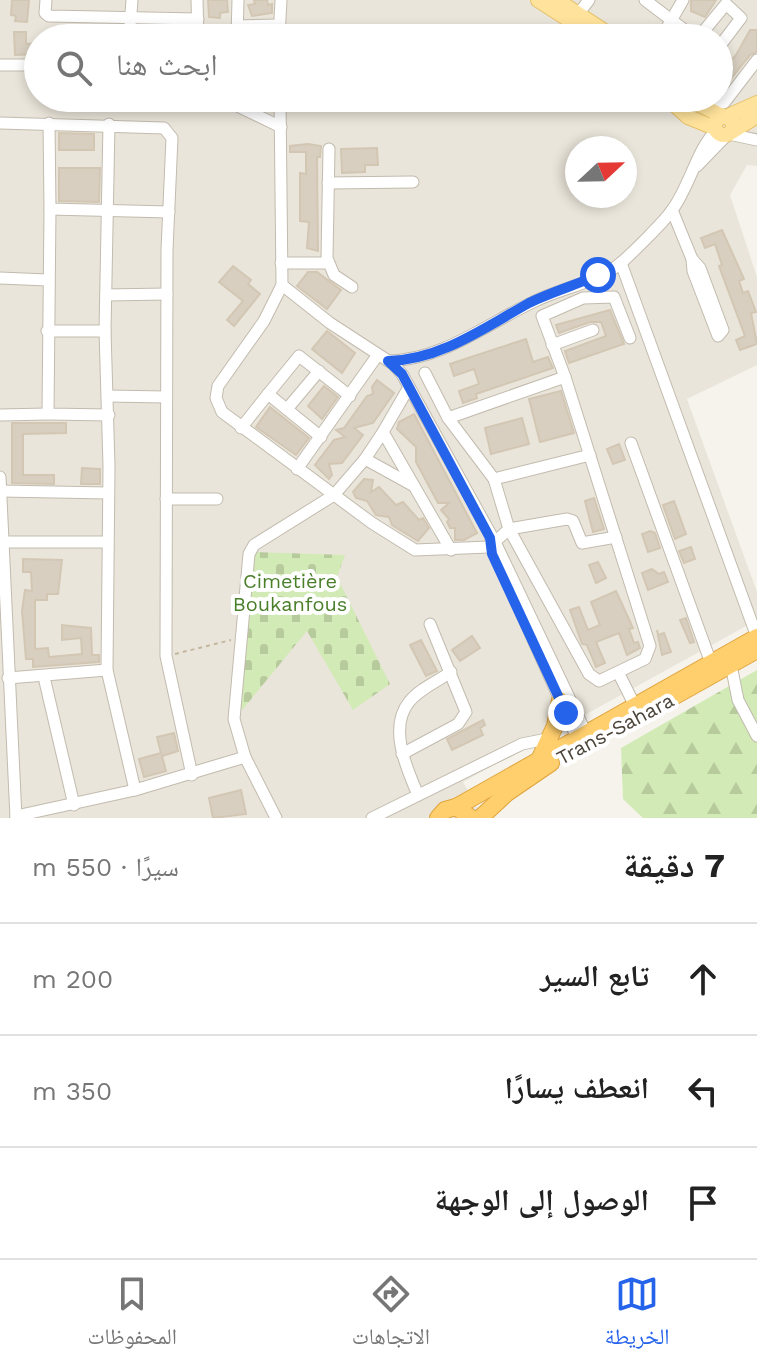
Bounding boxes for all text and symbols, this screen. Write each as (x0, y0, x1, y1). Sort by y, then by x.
search box (24, 24, 733, 112)
icon: search (52, 46, 96, 90)
text: ابحث هنا (116, 47, 218, 82)
north arrow (565, 136, 637, 208)
route start (580, 257, 616, 293)
park label: Cimetière Boukanfous (233, 569, 347, 616)
street label: Trans-Sahara (552, 688, 678, 770)
route end (548, 695, 584, 731)
text: 7 دقيقة (623, 845, 725, 885)
text: سيرًا · 550 m (32, 852, 179, 882)
icon: ahead (681, 957, 725, 1001)
text: تابع السير (540, 958, 649, 993)
text: 200 m (32, 964, 113, 994)
icon: left (681, 1069, 725, 1113)
text: انعطف يسارًا (504, 1070, 649, 1105)
text: 350 m (32, 1076, 112, 1106)
icon: arrive (681, 1181, 725, 1225)
text: الوصول إلى الوجهة (435, 1182, 649, 1217)
tab: المحفوظات (87, 1272, 177, 1358)
tab: الاتجاهات (352, 1272, 430, 1358)
tab: الخريطة (605, 1272, 670, 1358)

